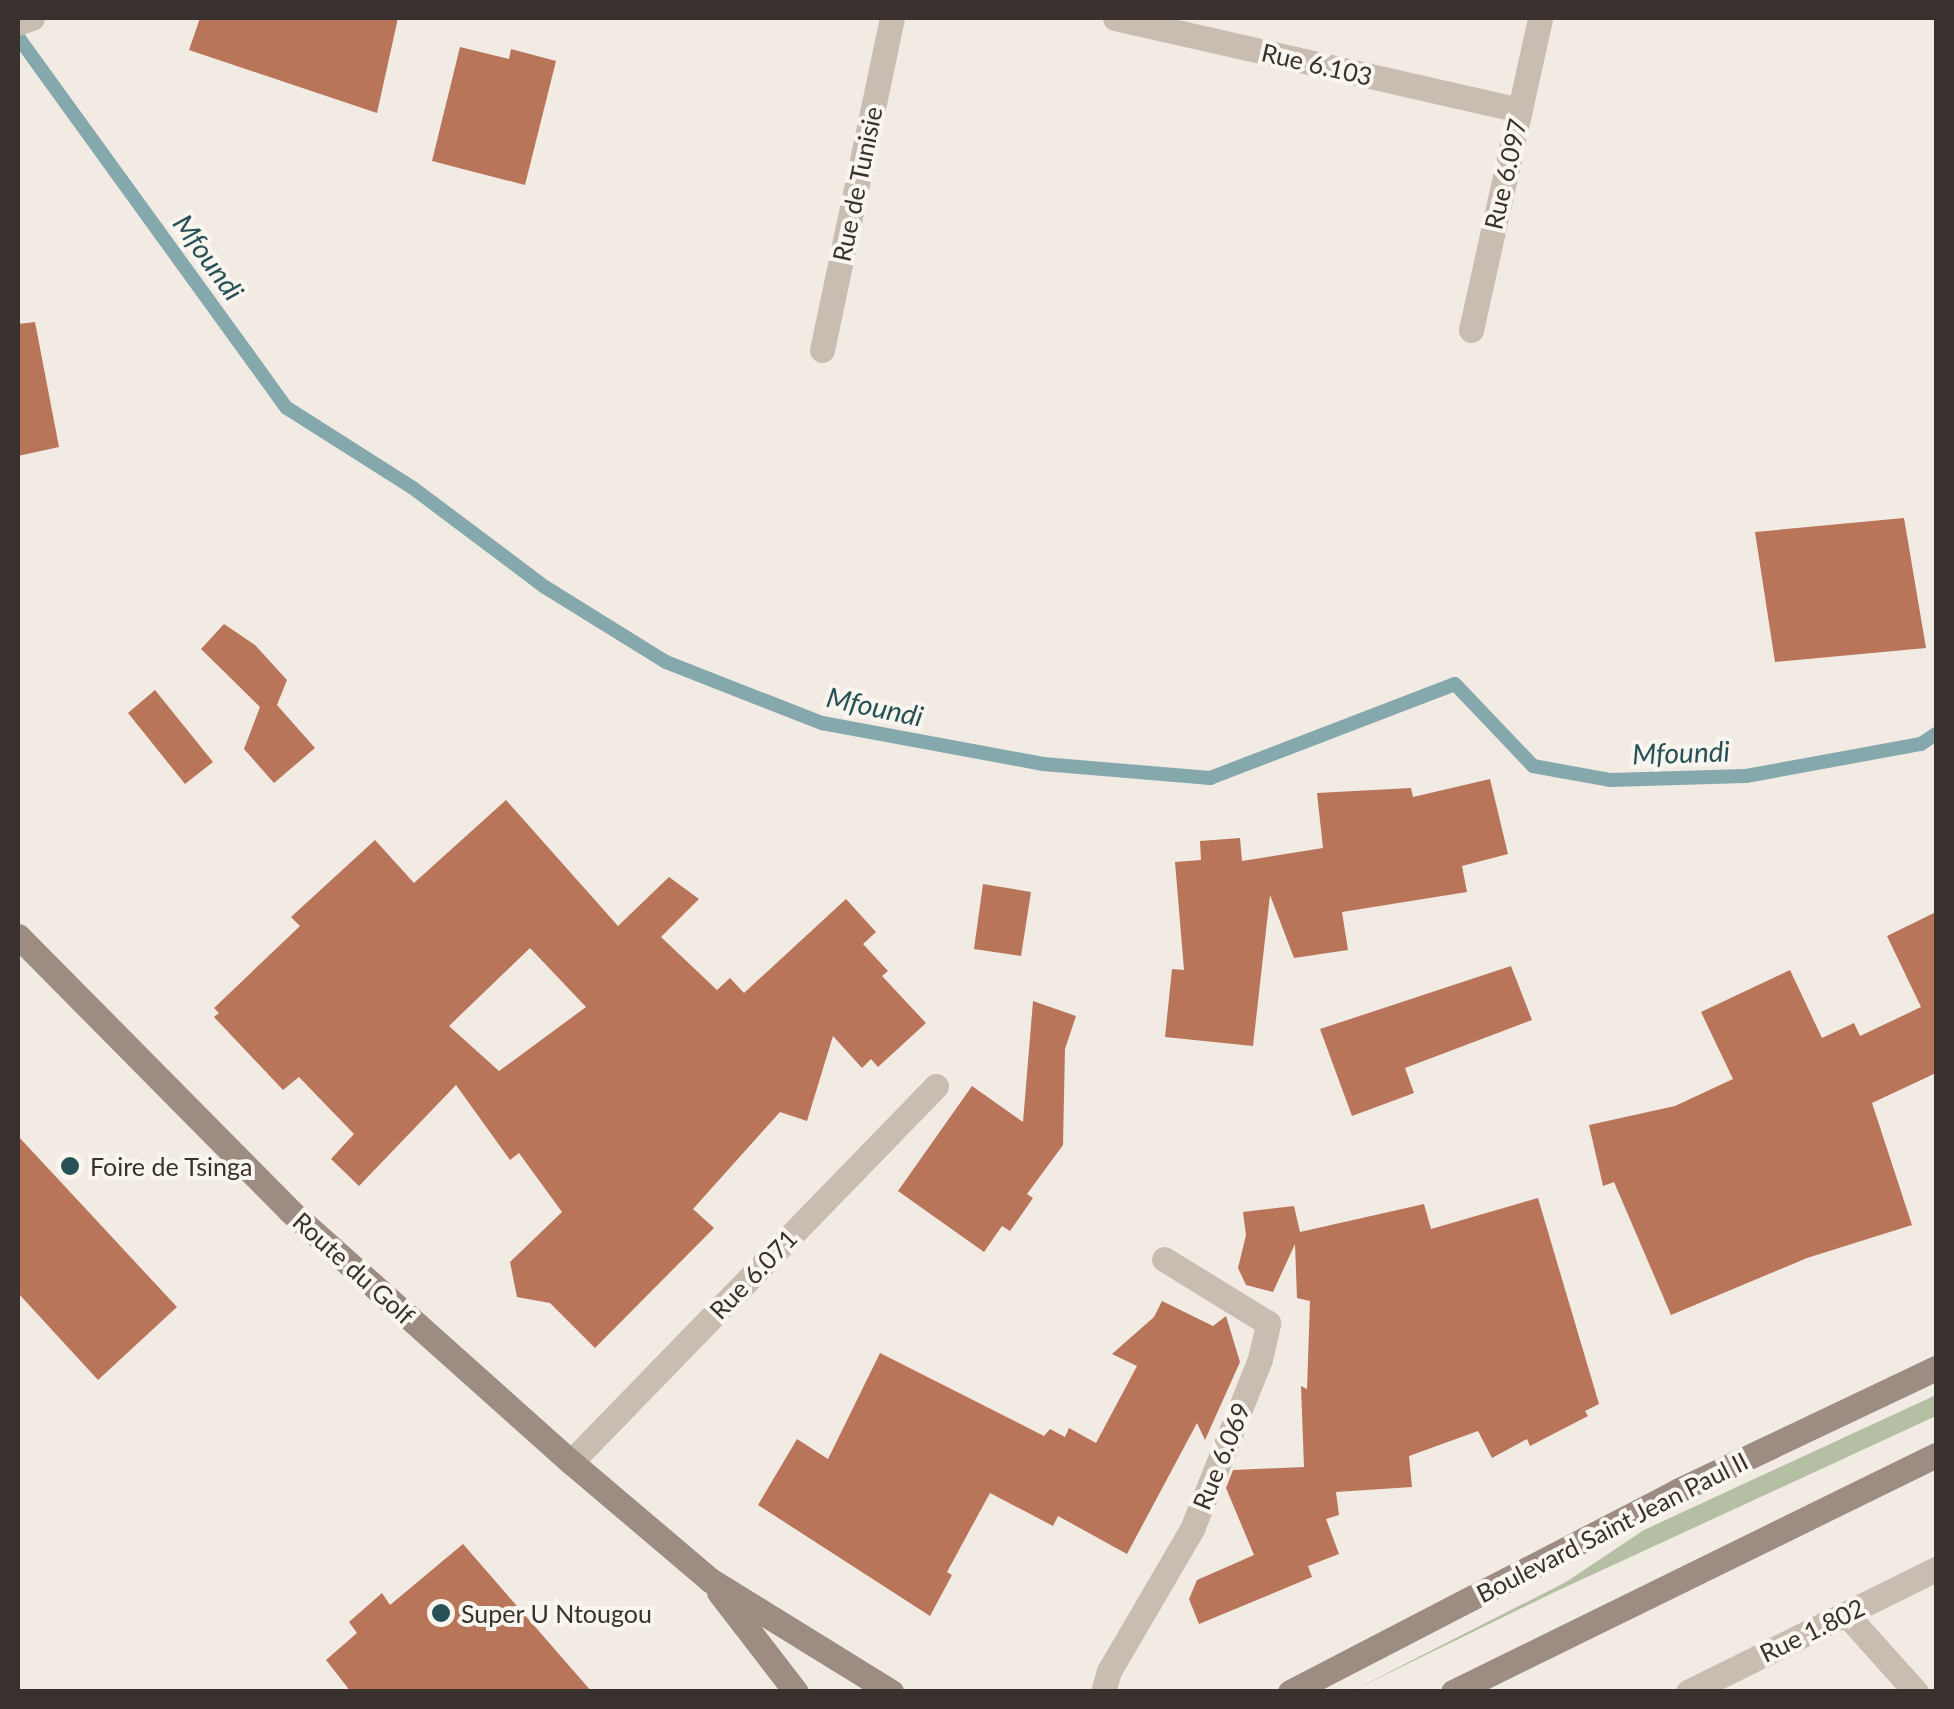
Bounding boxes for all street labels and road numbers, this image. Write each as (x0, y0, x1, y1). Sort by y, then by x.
street label: Rue 6.103 (1259, 37, 1375, 91)
street label: Rue de Tunisie (826, 103, 888, 265)
street label: Rue 6.097 (1478, 116, 1532, 232)
street label: Route du Golf (287, 1206, 421, 1330)
street label: Rue 6.071 (703, 1223, 803, 1325)
street label: Rue 6.069 (1186, 1398, 1256, 1514)
street label: Boulevard Saint Jean Paul II (1471, 1445, 1753, 1609)
street label: Rue 1.802 (1755, 1592, 1869, 1668)

